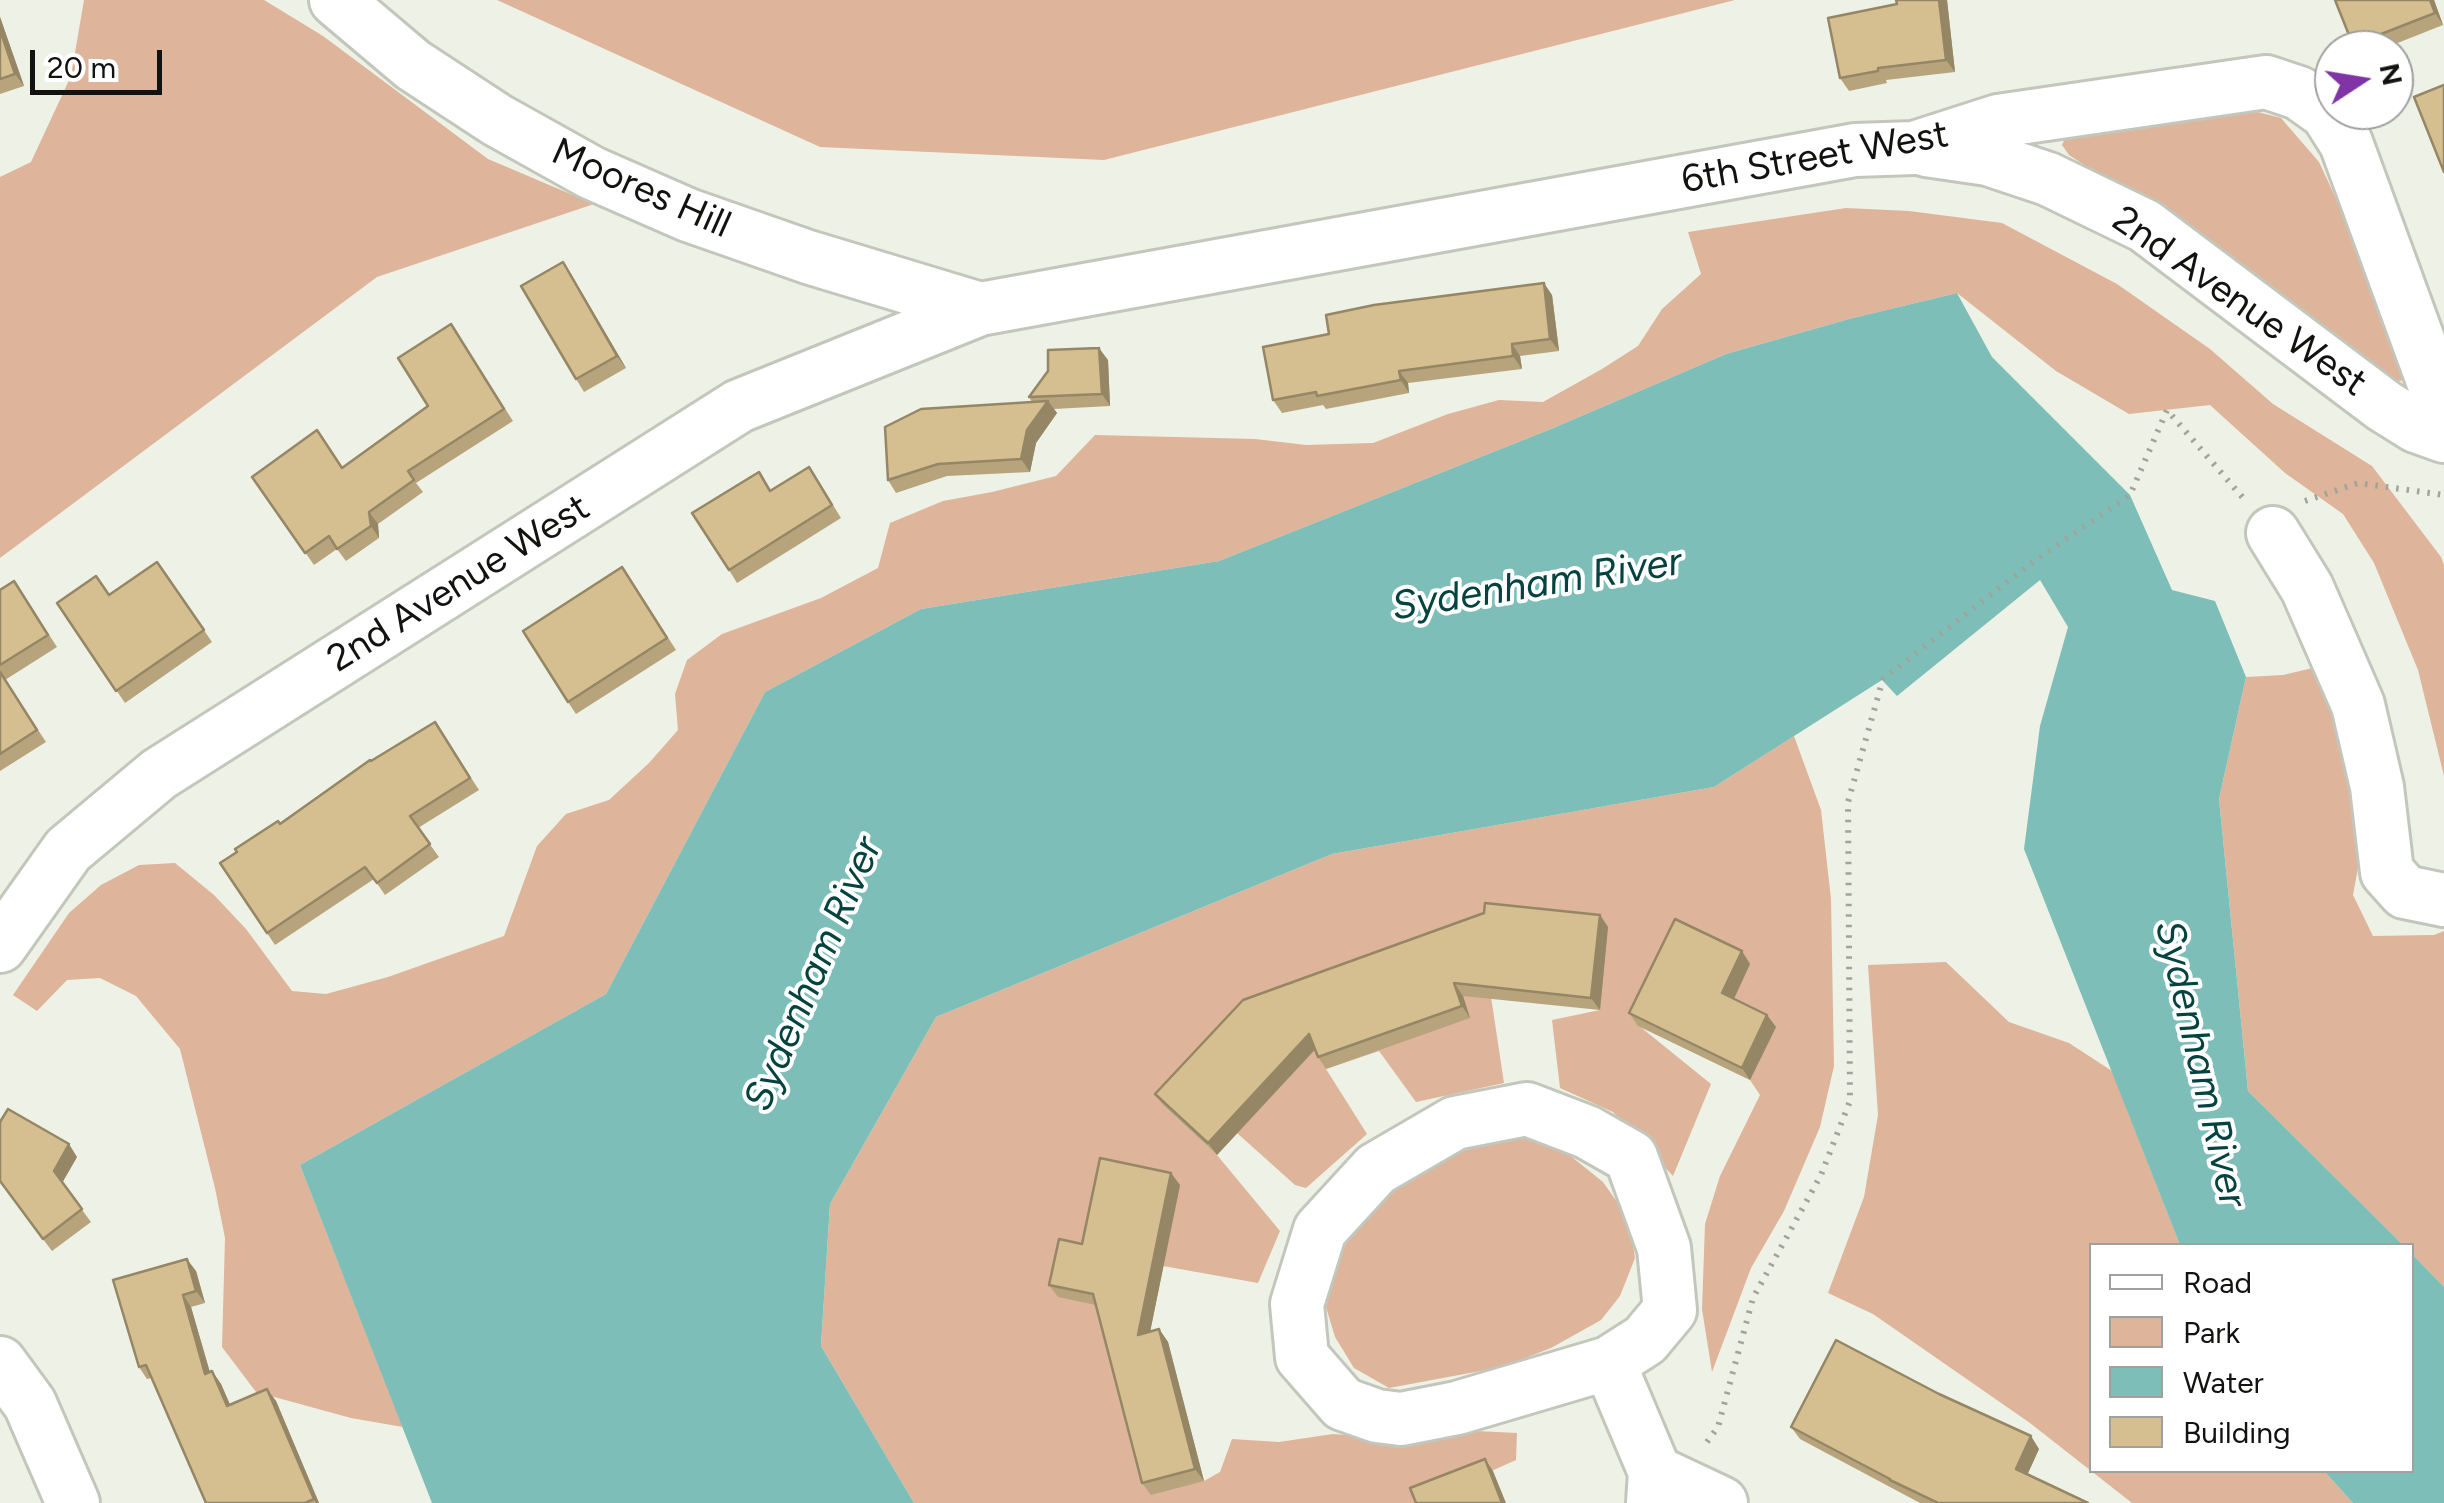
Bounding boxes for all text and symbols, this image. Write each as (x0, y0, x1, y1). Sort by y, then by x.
scale bar (35, 30, 168, 92)
north arrow (2314, 30, 2414, 130)
text: 20 m (47, 49, 116, 86)
text: N (2373, 60, 2410, 88)
street label: 6th Street West (1678, 112, 1952, 204)
street label: Moores Hill (544, 129, 738, 249)
street label: 2nd Avenue West (2103, 197, 2375, 407)
street label: 2nd Avenue West (320, 485, 598, 683)
water label: Sydenham River (1389, 538, 1685, 632)
water label: Sydenham River (735, 830, 893, 1118)
water label: Sydenham River (2144, 916, 2256, 1212)
legend (2089, 1243, 2414, 1473)
text: Road (2183, 1264, 2252, 1301)
text: Park (2183, 1314, 2240, 1351)
text: Water (2183, 1364, 2264, 1401)
text: Building (2183, 1414, 2291, 1451)

